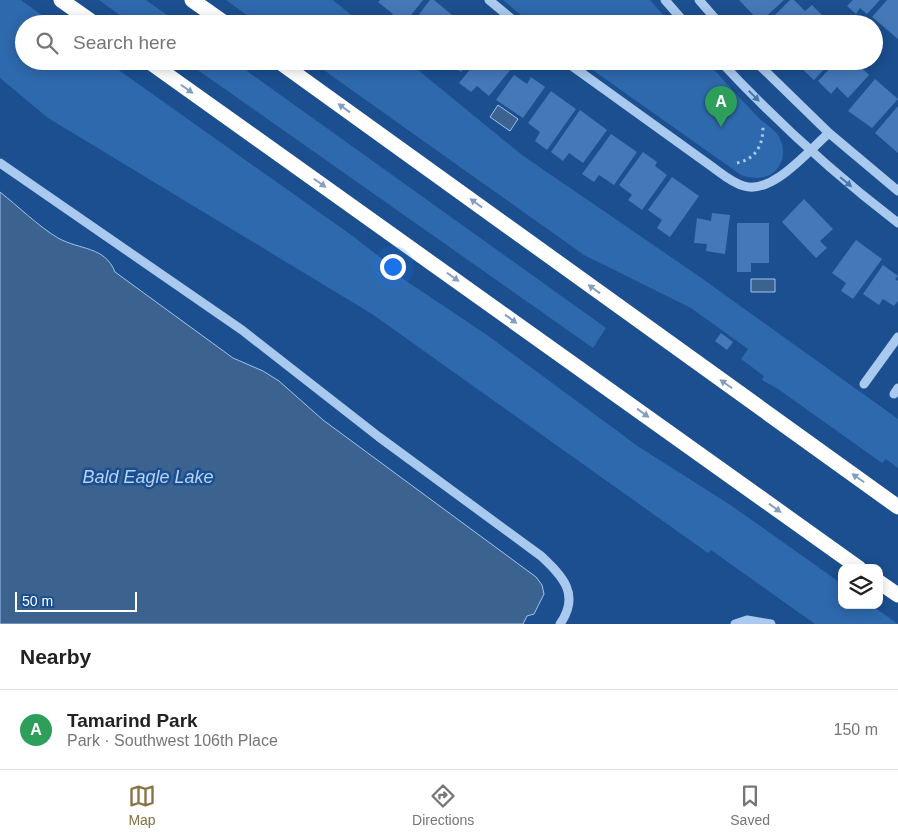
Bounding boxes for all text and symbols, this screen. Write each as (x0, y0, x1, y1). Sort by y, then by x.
search box (15, 15, 883, 70)
icon: search (33, 29, 61, 57)
text: Search here (73, 32, 177, 53)
one-way arrow (180, 84, 194, 94)
pin: A (705, 86, 737, 127)
one-way arrow (747, 90, 759, 102)
one-way arrow (338, 103, 351, 114)
one-way arrow (840, 176, 853, 187)
one-way arrow (313, 178, 327, 188)
one-way arrow (469, 198, 483, 208)
your location (380, 254, 406, 280)
one-way arrow (446, 272, 459, 282)
one-way arrow (587, 284, 601, 294)
one-way arrow (504, 314, 518, 324)
one-way arrow (719, 379, 733, 389)
one-way arrow (636, 408, 650, 418)
water label: Bald Eagle Lake (82, 467, 214, 487)
one-way arrow (852, 473, 865, 484)
one-way arrow (768, 502, 781, 513)
map controls (838, 564, 883, 609)
button: layers (838, 564, 883, 609)
scale bar (15, 589, 138, 612)
text: 50 m (22, 593, 53, 609)
text: Nearby (20, 645, 91, 668)
text: Tamarind Park (67, 710, 198, 731)
text: A (30, 721, 42, 738)
text: 150 m (834, 721, 878, 738)
text: Park · Southwest 106th Place (67, 732, 278, 749)
tab: Map (128, 782, 156, 828)
tab: Directions (412, 782, 474, 828)
tab: Saved (730, 782, 770, 828)

